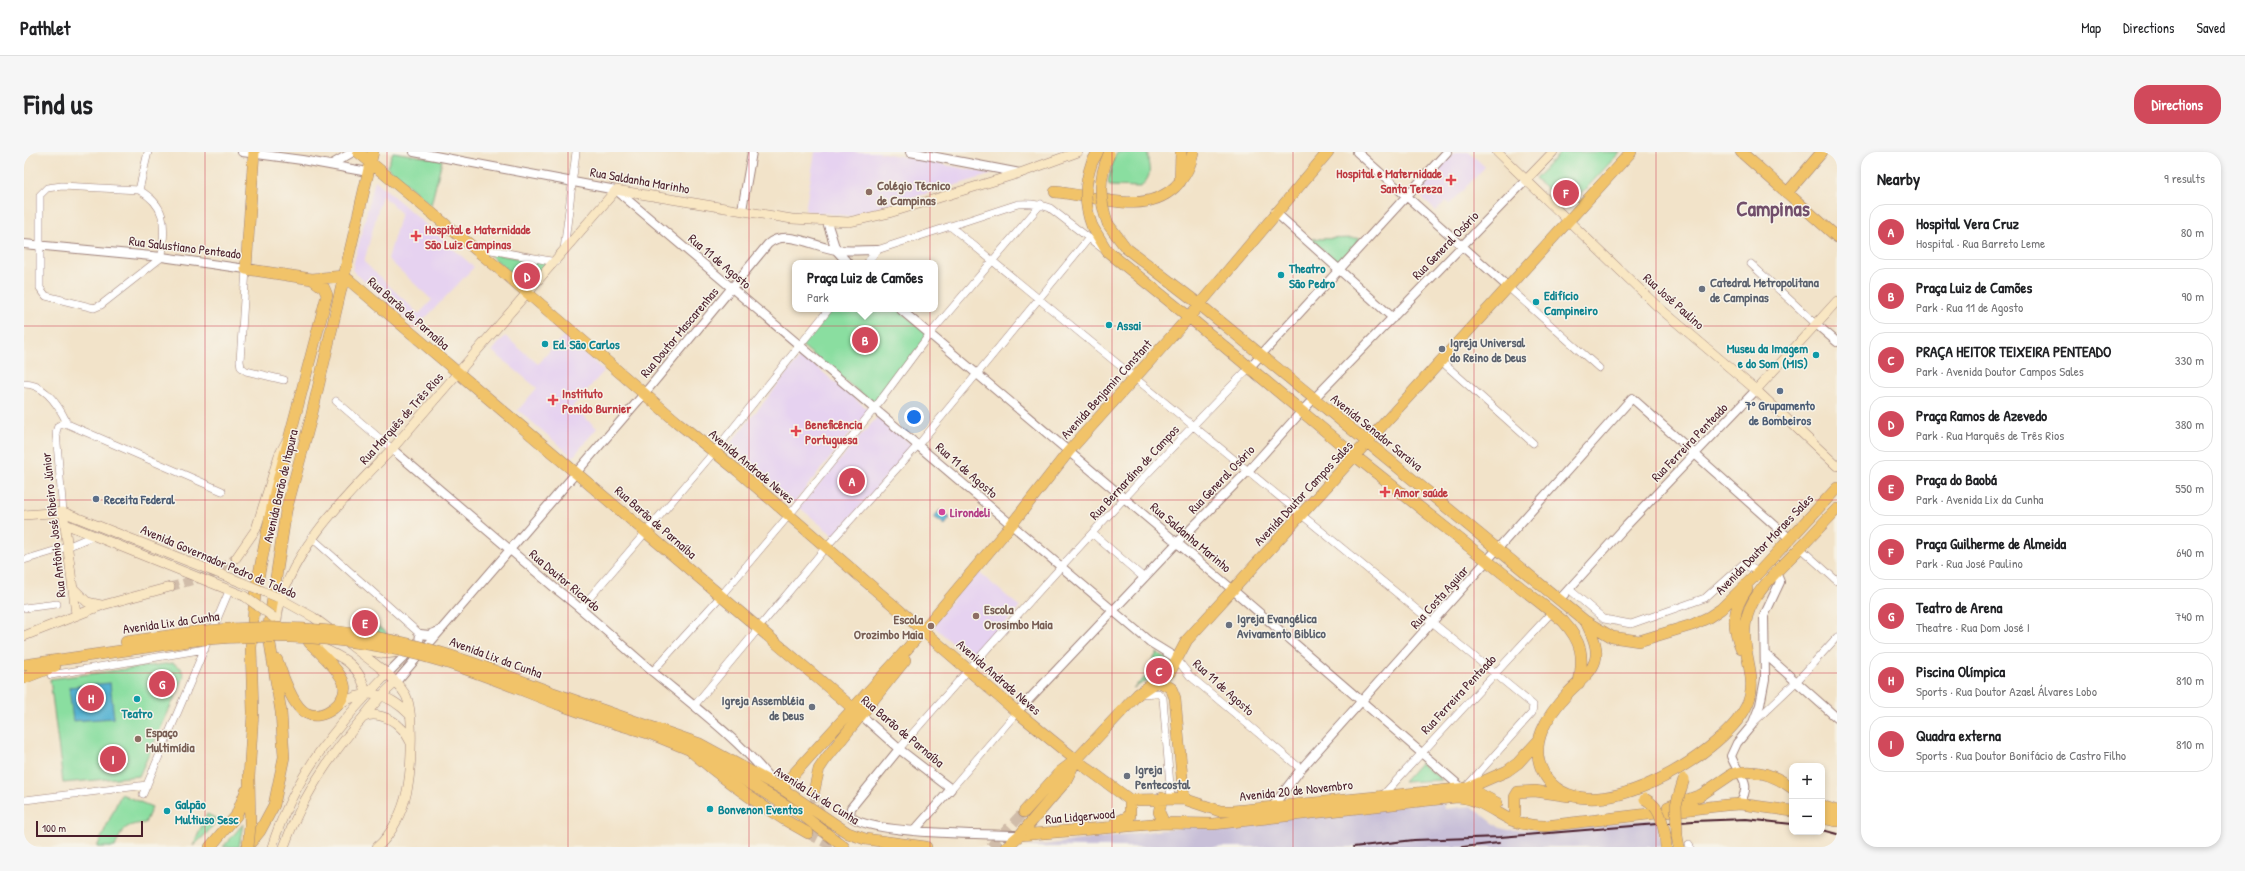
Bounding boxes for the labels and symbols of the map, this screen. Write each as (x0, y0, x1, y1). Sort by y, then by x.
street label: Rua Saldanha Marinho (589, 162, 691, 198)
place label: Hospital e Maternidade Santa Tereza (1336, 164, 1443, 197)
marker: Hospital e Maternidade Santa Tereza (1445, 174, 1457, 186)
place label: Colégio Técnico de Campinas (877, 176, 951, 210)
pin: F (1553, 178, 1579, 208)
marker: Colégio Técnico de Campinas (864, 187, 874, 197)
district label: Campinas (1736, 194, 1810, 224)
street label: Rua General Osório (1408, 207, 1482, 283)
place label: Hospital e Maternidade São Luiz Campinas (425, 220, 531, 254)
street label: Rua 11 de Agosto (685, 229, 755, 293)
marker: Hospital e Maternidade São Luiz Campinas (410, 230, 422, 242)
street label: Rua Salustiano Penteado (128, 231, 242, 263)
place label: Theatro São Pedro (1288, 259, 1336, 292)
pin: D (514, 261, 540, 291)
street label: Rua José Paulino (1640, 269, 1708, 333)
marker: Theatro São Pedro (1276, 270, 1286, 280)
street label: Rua Barão de Parnaíba (364, 272, 454, 354)
place label: Catedral Metropolitana de Campinas (1710, 273, 1820, 307)
street label: Rua Doutor Mascarenhas (636, 283, 722, 381)
marker: Catedral Metropolitana de Campinas (1697, 284, 1707, 294)
place label: Edifício Campineiro (1544, 286, 1599, 320)
marker: Edifício Campineiro (1531, 297, 1541, 307)
place label: Assai (1117, 316, 1141, 334)
marker: Assai (1104, 320, 1114, 330)
pin: B (852, 325, 878, 355)
place label: Igreja Universal do Reino de Deus (1450, 333, 1526, 366)
place label: Ed. São Carlos (553, 335, 620, 353)
street label: Avenida Benjamin Constant (1056, 335, 1156, 443)
marker: Ed. São Carlos (540, 339, 550, 349)
place label: Museu da Imagem e do Som (MIS) (1727, 339, 1808, 372)
marker: Igreja Universal do Reino de Deus (1437, 344, 1447, 354)
marker: Museu da Imagem e do Som (MIS) (1811, 350, 1821, 360)
street label: Rua Marquês de Três Rios (355, 368, 447, 468)
place label: Instituto Penido Burnier (562, 384, 632, 417)
marker: 7º Grupamento de Bombeiros (1775, 386, 1785, 396)
street label: Avenida Senador Saraiva (1327, 389, 1427, 475)
marker: Instituto Penido Burnier (547, 394, 559, 406)
place label: 7º Grupamento de Bombeiros (1744, 396, 1816, 429)
street label: Rua Ferreira Penteado (1647, 399, 1731, 485)
your location (904, 407, 924, 427)
place label: Beneficência Portuguesa (805, 415, 863, 449)
street label: Rua Bernardino de Campos (1085, 420, 1183, 524)
street label: Avenida Andrade Neves (705, 425, 799, 507)
marker: Beneficência Portuguesa (790, 425, 802, 437)
street label: Avenida Barão de Itapura (258, 428, 302, 544)
street label: Avenida Doutor Campos Sales (1250, 437, 1356, 549)
street label: Rua 11 de Agosto (932, 438, 1002, 502)
street label: Rua General Osório (1184, 441, 1258, 517)
street label: Rua Antônio José Ribeiro Júnior (36, 452, 70, 598)
pin: A (839, 466, 865, 496)
street label: Rua Barão de Parnaíba (611, 481, 701, 563)
place label: Amor saúde (1394, 483, 1449, 501)
marker: Amor saúde (1379, 486, 1391, 498)
place label: Receita Federal (104, 490, 175, 508)
street label: Avenida Doutor Moraes Sales (1711, 490, 1817, 598)
marker: Receita Federal (91, 494, 101, 504)
street label: Rua Saldanha Marinho (1147, 498, 1235, 576)
place label: Lirondeli (950, 503, 991, 521)
marker: Lirondeli (937, 507, 947, 517)
street label: Avenida Governador Pedro de Toledo (138, 520, 300, 602)
street label: Rua Doutor Ricardo (526, 545, 604, 615)
street label: Rua Costa Aguiar (1406, 561, 1472, 633)
place label: Escola Orosimbo Maia (984, 600, 1054, 633)
street label: Avenida Lix da Cunha (122, 606, 220, 638)
pin: E (352, 608, 378, 638)
place label: Igreja Evangélica Avivamento Biblico (1237, 609, 1327, 642)
place label: Escola Orozimbo Maia (854, 610, 924, 643)
marker: Escola Orosimbo Maia (971, 611, 981, 621)
marker: Igreja Evangélica Avivamento Biblico (1224, 620, 1234, 630)
marker: Escola Orozimbo Maia (926, 621, 936, 631)
street label: Avenida Lix da Cunha (447, 632, 545, 682)
street label: Avenida Andrade Neves (953, 635, 1045, 719)
street label: Rua Ferreira Penteado (1416, 650, 1500, 738)
street label: Rua 11 de Agosto (1189, 655, 1259, 719)
pin: C (1146, 656, 1172, 686)
pin: G (149, 669, 175, 699)
pin: H (78, 683, 104, 713)
place label: Igreja Assembléia de Deus (721, 691, 805, 724)
street label: Rua Barão de Parnaíba (858, 691, 948, 771)
marker: Teatro (132, 694, 142, 704)
marker: Igreja Assembléia de Deus (807, 702, 817, 712)
place label: Teatro (120, 704, 153, 722)
place label: Espaço Multimídia (146, 723, 196, 756)
marker: Espaço Multimídia (133, 734, 143, 744)
pin: I (100, 744, 126, 774)
place label: Igreja Pentecostal (1135, 760, 1191, 793)
street label: Avenida Lix da Cunha (771, 762, 863, 828)
marker: Igreja Pentecostal (1122, 771, 1132, 781)
street label: Avenida 20 de Novembro (1238, 775, 1354, 805)
place label: Galpão Multiuso Sesc (175, 795, 239, 828)
place label: Bonvenon Eventos (718, 800, 803, 818)
marker: Bonvenon Eventos (705, 804, 715, 814)
street label: Rua Lidgerwood (1045, 804, 1115, 828)
marker: Galpão Multiuso Sesc (162, 806, 172, 816)
scale bar (36, 819, 143, 838)

